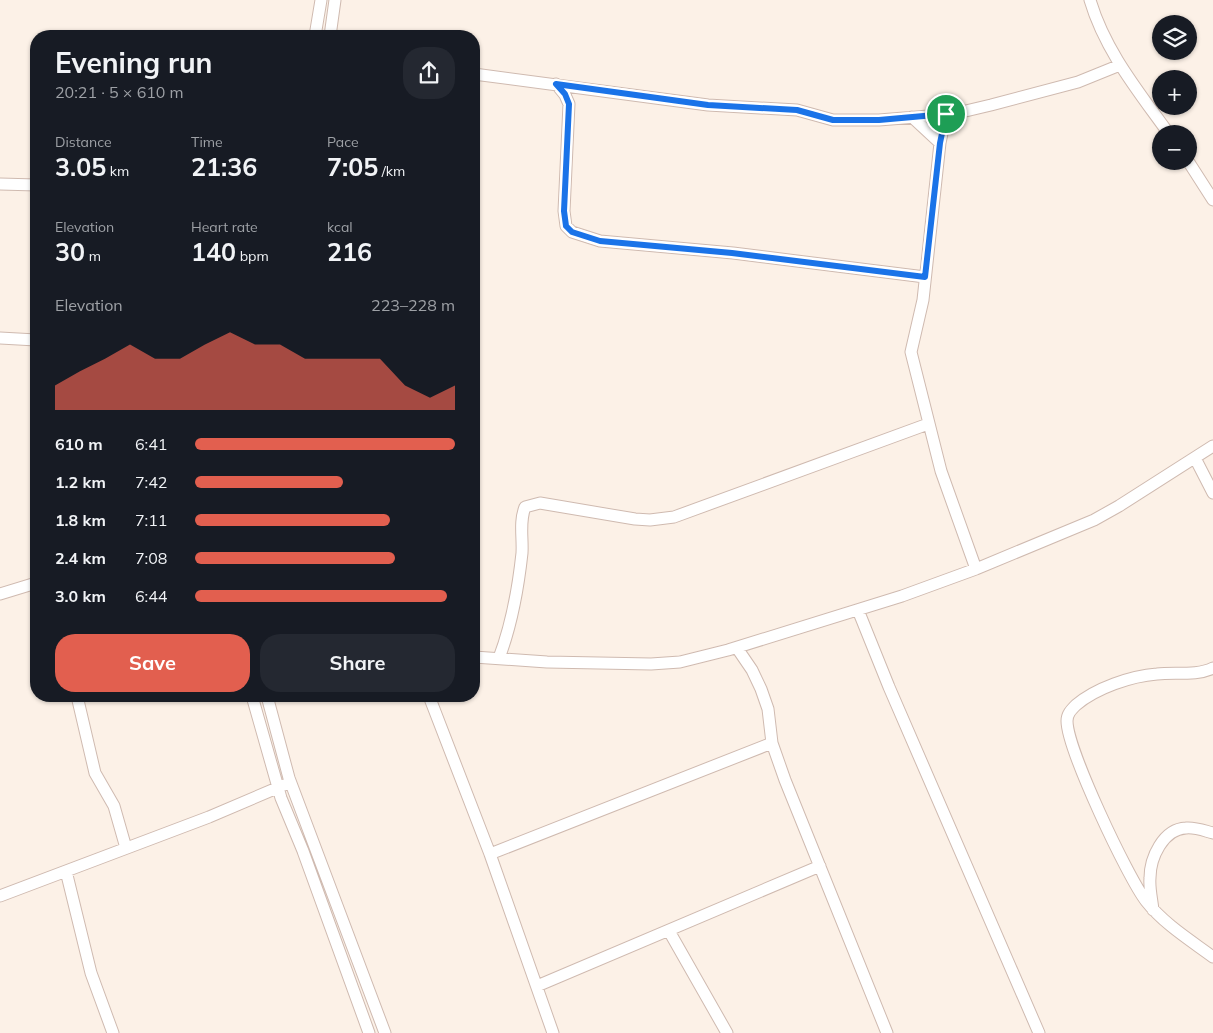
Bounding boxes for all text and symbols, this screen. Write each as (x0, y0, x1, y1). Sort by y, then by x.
map controls (1152, 15, 1197, 170)
button: layers (1152, 15, 1197, 60)
text: Evening run (55, 45, 212, 80)
button: share (403, 47, 455, 99)
button: + (1152, 70, 1197, 115)
text: 20:21 · 5 × 610 m (55, 82, 184, 102)
pin (925, 93, 967, 135)
icon: arrive (932, 100, 960, 128)
button: − (1152, 125, 1197, 170)
text: Distance (55, 133, 112, 151)
text: Time (191, 133, 223, 151)
text: Pace (327, 133, 359, 151)
text: 3.05 (55, 151, 106, 182)
text: 21:36 (191, 151, 257, 182)
text: 7:05 (327, 151, 378, 182)
text: km (106, 162, 129, 180)
text: /km (378, 162, 405, 180)
text: Elevation (55, 218, 114, 236)
text: Heart rate (191, 218, 258, 236)
text: kcal (327, 218, 353, 236)
text: 30 (55, 236, 85, 267)
text: 140 (191, 236, 236, 267)
text: 216 (327, 236, 372, 267)
text: m (85, 247, 101, 265)
text: bpm (236, 247, 269, 265)
text: Elevation (55, 295, 123, 315)
text: 223–228 m (371, 295, 455, 315)
text: 610 m (55, 434, 103, 454)
text: 6:41 (135, 434, 167, 454)
text: 1.2 km (55, 472, 106, 492)
text: 7:42 (135, 472, 167, 492)
text: 1.8 km (55, 510, 106, 530)
text: 7:11 (135, 510, 167, 530)
text: 2.4 km (55, 548, 106, 568)
text: 7:08 (135, 548, 167, 568)
text: 3.0 km (55, 586, 106, 606)
text: 6:44 (135, 586, 167, 606)
button: Save (55, 634, 250, 692)
button: Share (260, 634, 455, 692)

